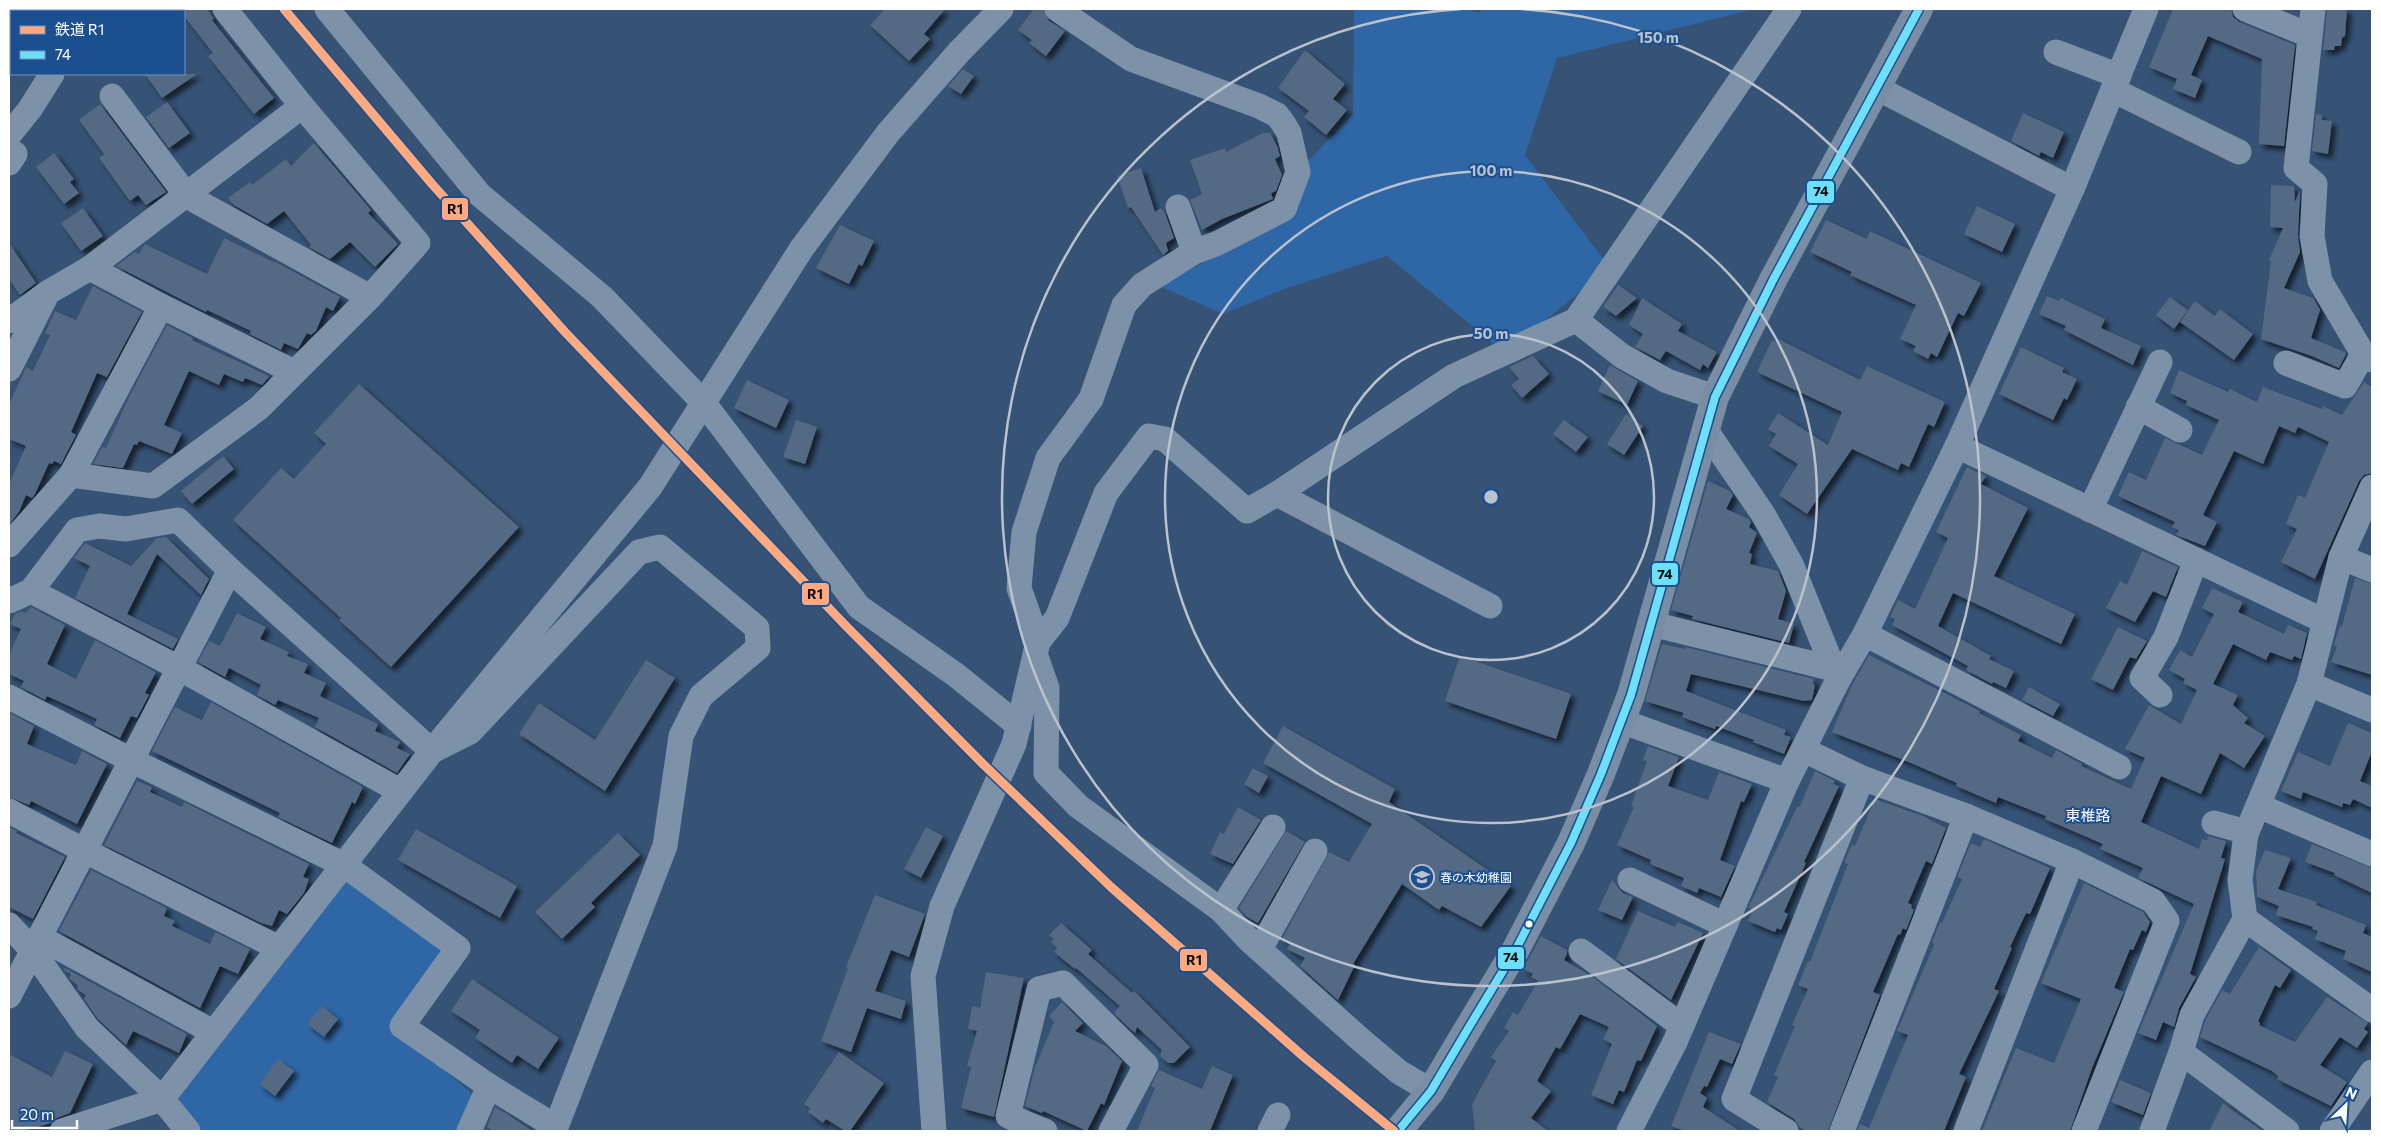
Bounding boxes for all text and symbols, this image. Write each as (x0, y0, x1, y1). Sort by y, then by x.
legend (10, 10, 185, 75)
text: 鉄道 R1 (55, 20, 104, 38)
text: 150 m (1637, 28, 1679, 46)
text: 74 (55, 45, 71, 63)
text: 100 m (1470, 161, 1512, 179)
line badge: 74 (1806, 180, 1835, 204)
text: 74 (1813, 182, 1829, 199)
line badge: R1 (441, 197, 469, 221)
text: R1 (447, 200, 463, 217)
text: 50 m (1474, 324, 1508, 342)
centre of rings (1482, 488, 1500, 506)
line badge: 74 (1651, 562, 1679, 586)
text: 74 (1657, 565, 1673, 582)
line badge: R1 (801, 582, 830, 606)
text: R1 (807, 585, 823, 602)
district label: 東椎路 (2065, 806, 2111, 824)
school or university icon: 春の木幼稚園 (1409, 864, 1435, 890)
place label: 春の木幼稚園 (1440, 870, 1512, 884)
unlabelled marker (1524, 919, 1534, 929)
line badge: 74 (1497, 946, 1525, 970)
line badge: R1 (1179, 948, 1208, 972)
text: 74 (1503, 948, 1519, 965)
text: R1 (1186, 951, 1202, 968)
north arrow (2321, 1080, 2371, 1130)
text: N (2343, 1083, 2360, 1103)
scale bar (12, 1098, 78, 1130)
text: 20 m (20, 1105, 54, 1123)

